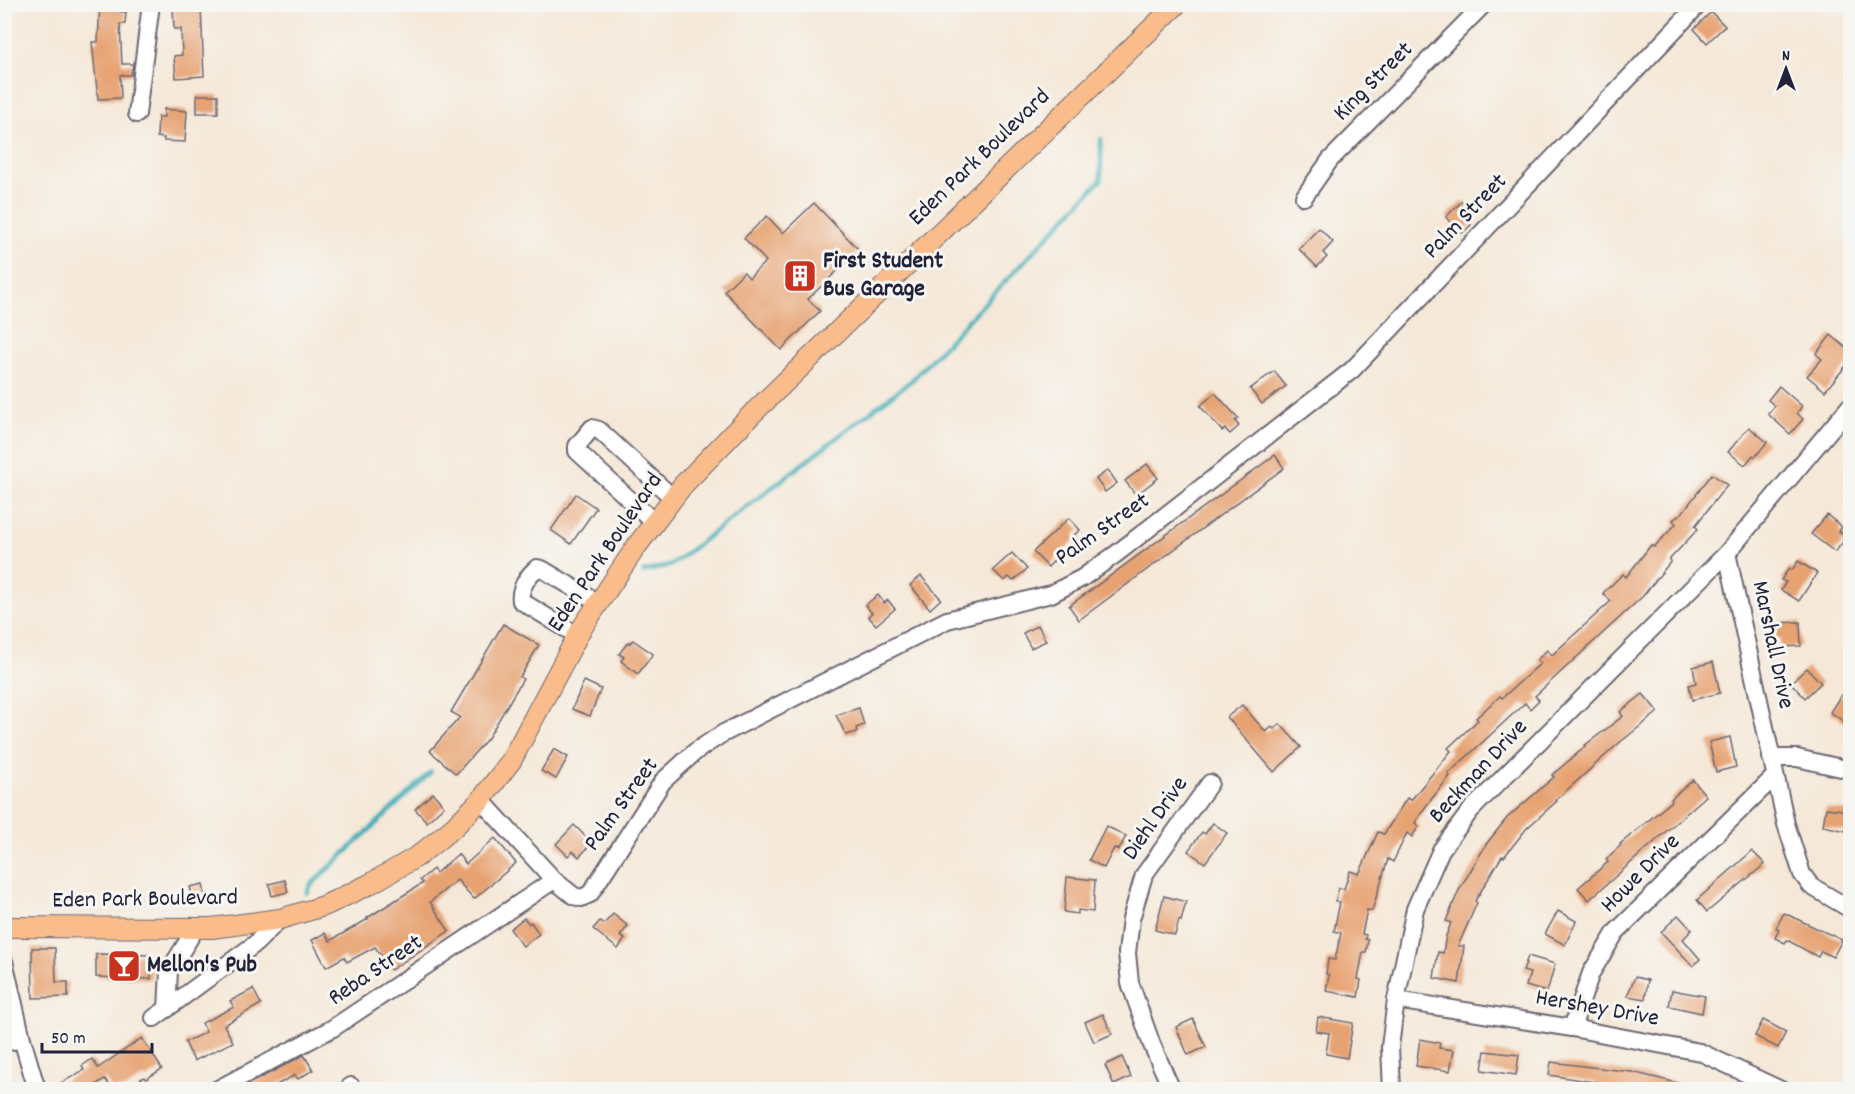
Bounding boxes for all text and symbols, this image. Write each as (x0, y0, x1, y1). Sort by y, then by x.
street label: King Street (1326, 34, 1422, 130)
north arrow (1756, 39, 1816, 99)
text: N (1782, 45, 1790, 68)
street label: Eden Park Boulevard (901, 81, 1059, 235)
street label: Palm Street (1416, 166, 1516, 268)
place label: First Student Bus Garage (823, 245, 943, 307)
building icon: First Student Bus Garage (782, 258, 818, 294)
street label: Eden Park Boulevard (540, 466, 672, 640)
street label: Palm Street (1049, 485, 1157, 575)
street label: Marshall Drive (1742, 578, 1802, 712)
street label: Beckman Drive (1422, 712, 1536, 832)
street label: Palm Street (576, 751, 668, 859)
street label: Diehl Drive (1115, 770, 1197, 868)
street label: Howe Drive (1593, 826, 1689, 922)
street label: Eden Park Boulevard (52, 881, 238, 919)
street label: Reba Street (322, 927, 430, 1015)
bar icon: Mellon's Pub (106, 948, 142, 984)
place label: Mellon's Pub (147, 949, 257, 983)
street label: Hershey Drive (1533, 981, 1661, 1037)
scale bar (42, 1016, 152, 1054)
text: 50 m (51, 1027, 86, 1052)

